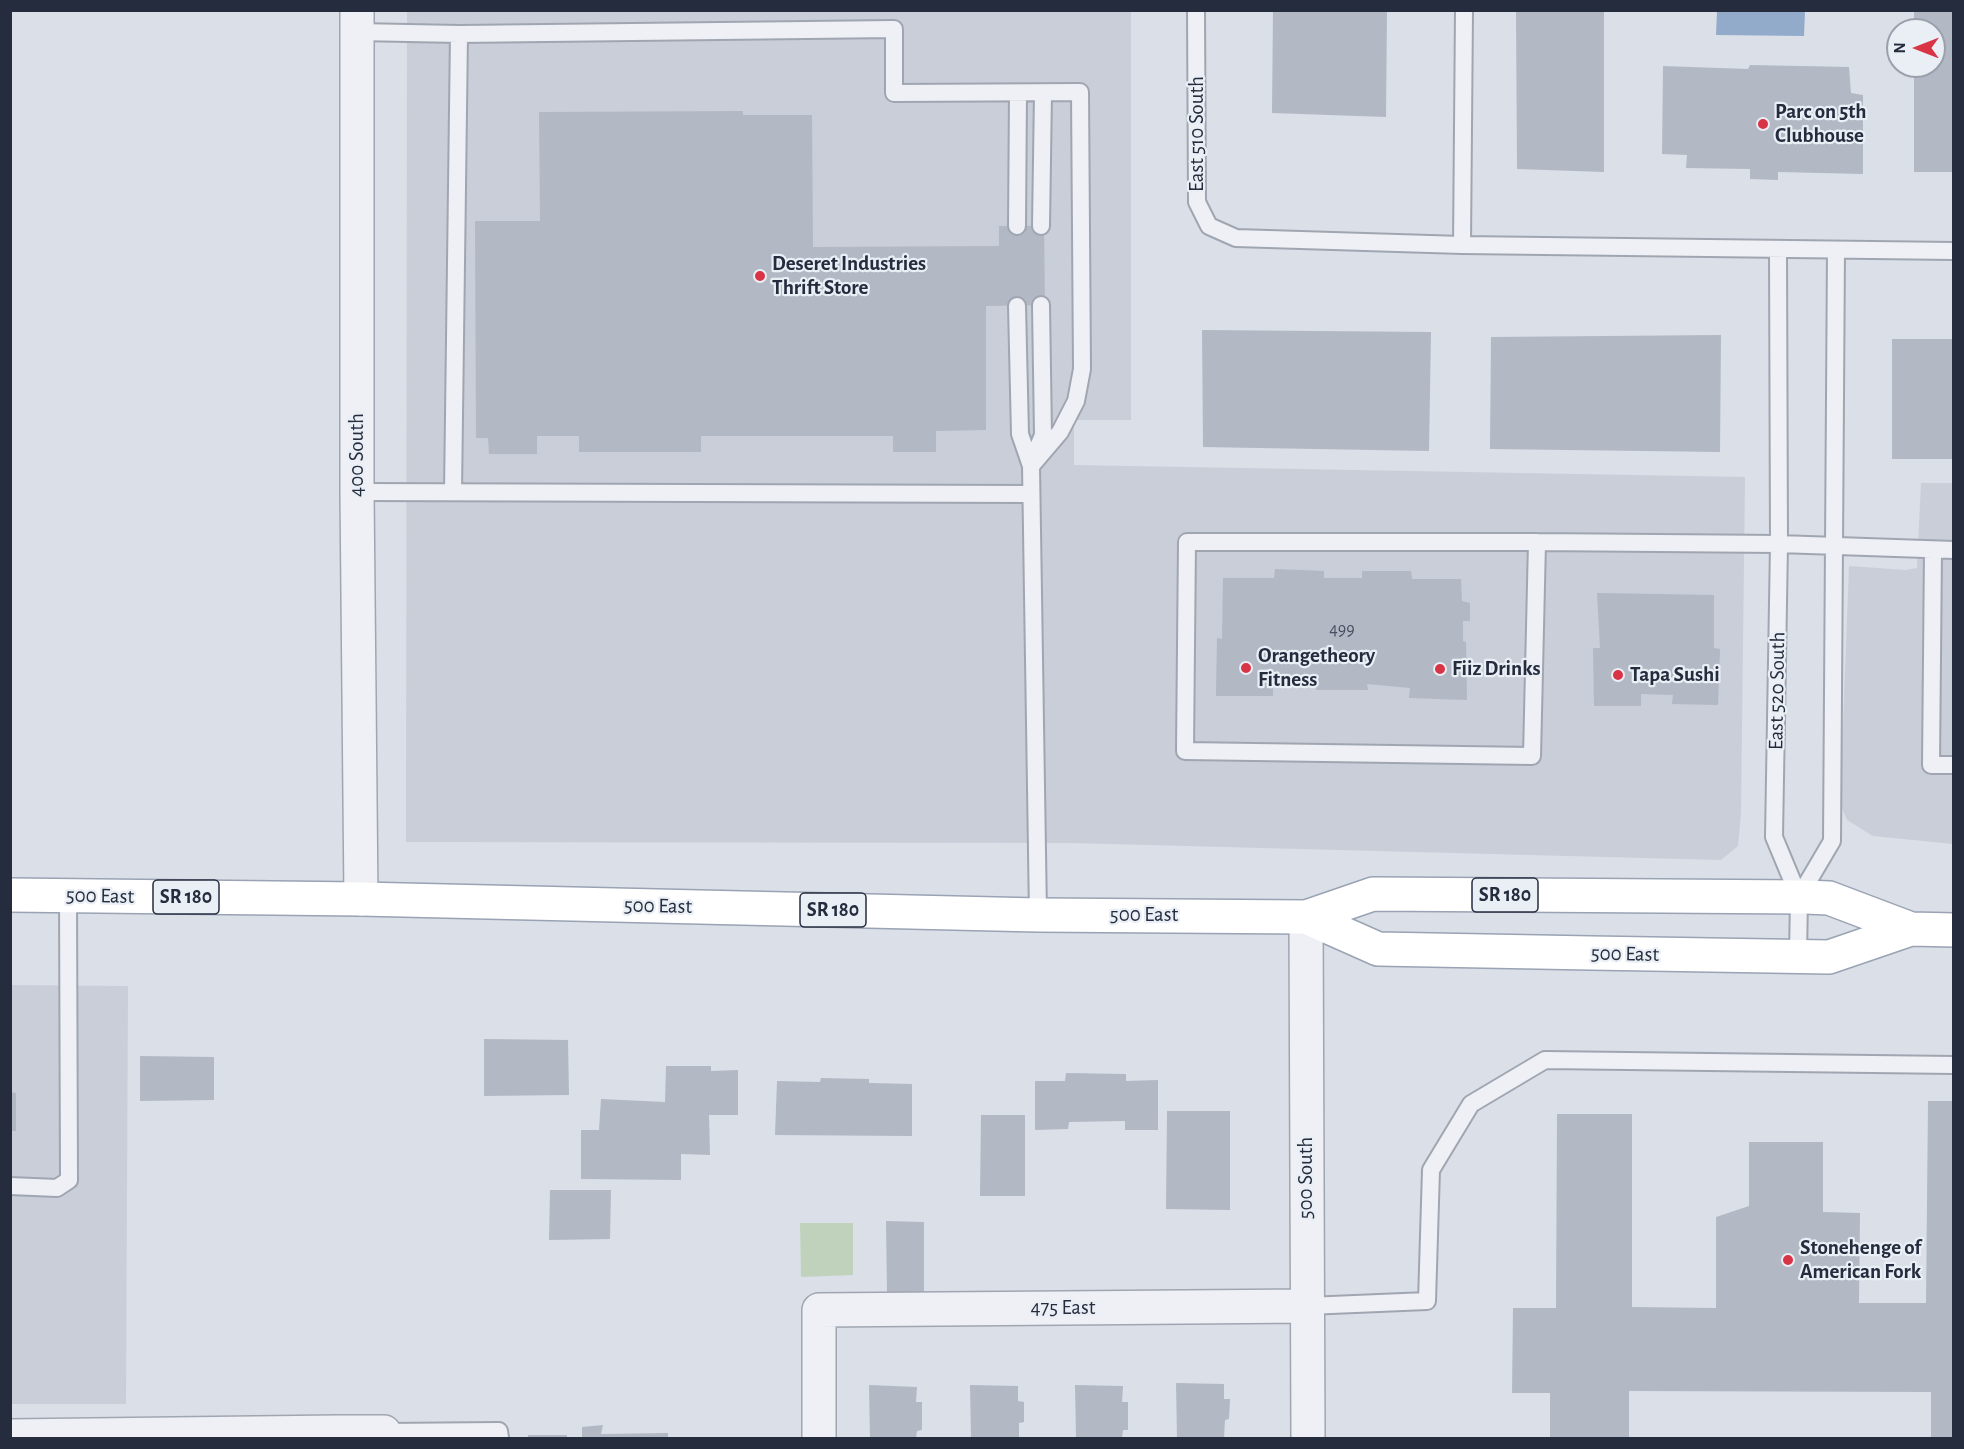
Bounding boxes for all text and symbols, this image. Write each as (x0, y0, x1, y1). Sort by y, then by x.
north arrow (1886, 18, 1946, 78)
text: N (1892, 42, 1908, 54)
street label: East 510 South (1184, 76, 1210, 192)
place label: Parc on 5th Clubhouse (1775, 99, 1867, 149)
marker: Parc on 5th Clubhouse (1756, 117, 1770, 131)
place label: Deseret Industries Thrift Store (772, 251, 926, 301)
marker: Deseret Industries Thrift Store (753, 269, 767, 283)
street label: 400 South (344, 413, 370, 497)
house number: 499 (1329, 619, 1355, 641)
street label: East 520 South (1763, 632, 1791, 750)
place label: Orangetheory Fitness (1258, 643, 1375, 693)
place label: Fiiz Drinks (1452, 656, 1541, 682)
marker: Orangetheory Fitness (1239, 661, 1253, 675)
marker: Fiiz Drinks (1433, 662, 1447, 676)
place label: Tapa Sushi (1630, 662, 1720, 688)
marker: Tapa Sushi (1611, 668, 1625, 682)
road number: SR 180 (1472, 878, 1538, 912)
road number: SR 180 (153, 880, 219, 914)
street label: 500 East (66, 883, 134, 909)
street label: 500 East (624, 893, 692, 919)
road number: SR 180 (800, 893, 866, 927)
street label: 500 East (1110, 902, 1178, 928)
street label: 500 East (1591, 941, 1659, 967)
street label: 500 South (1293, 1137, 1319, 1219)
place label: Stonehenge of American Fork (1800, 1235, 1921, 1285)
marker: Stonehenge of American Fork (1781, 1253, 1795, 1267)
street label: 475 East (1031, 1295, 1095, 1321)

